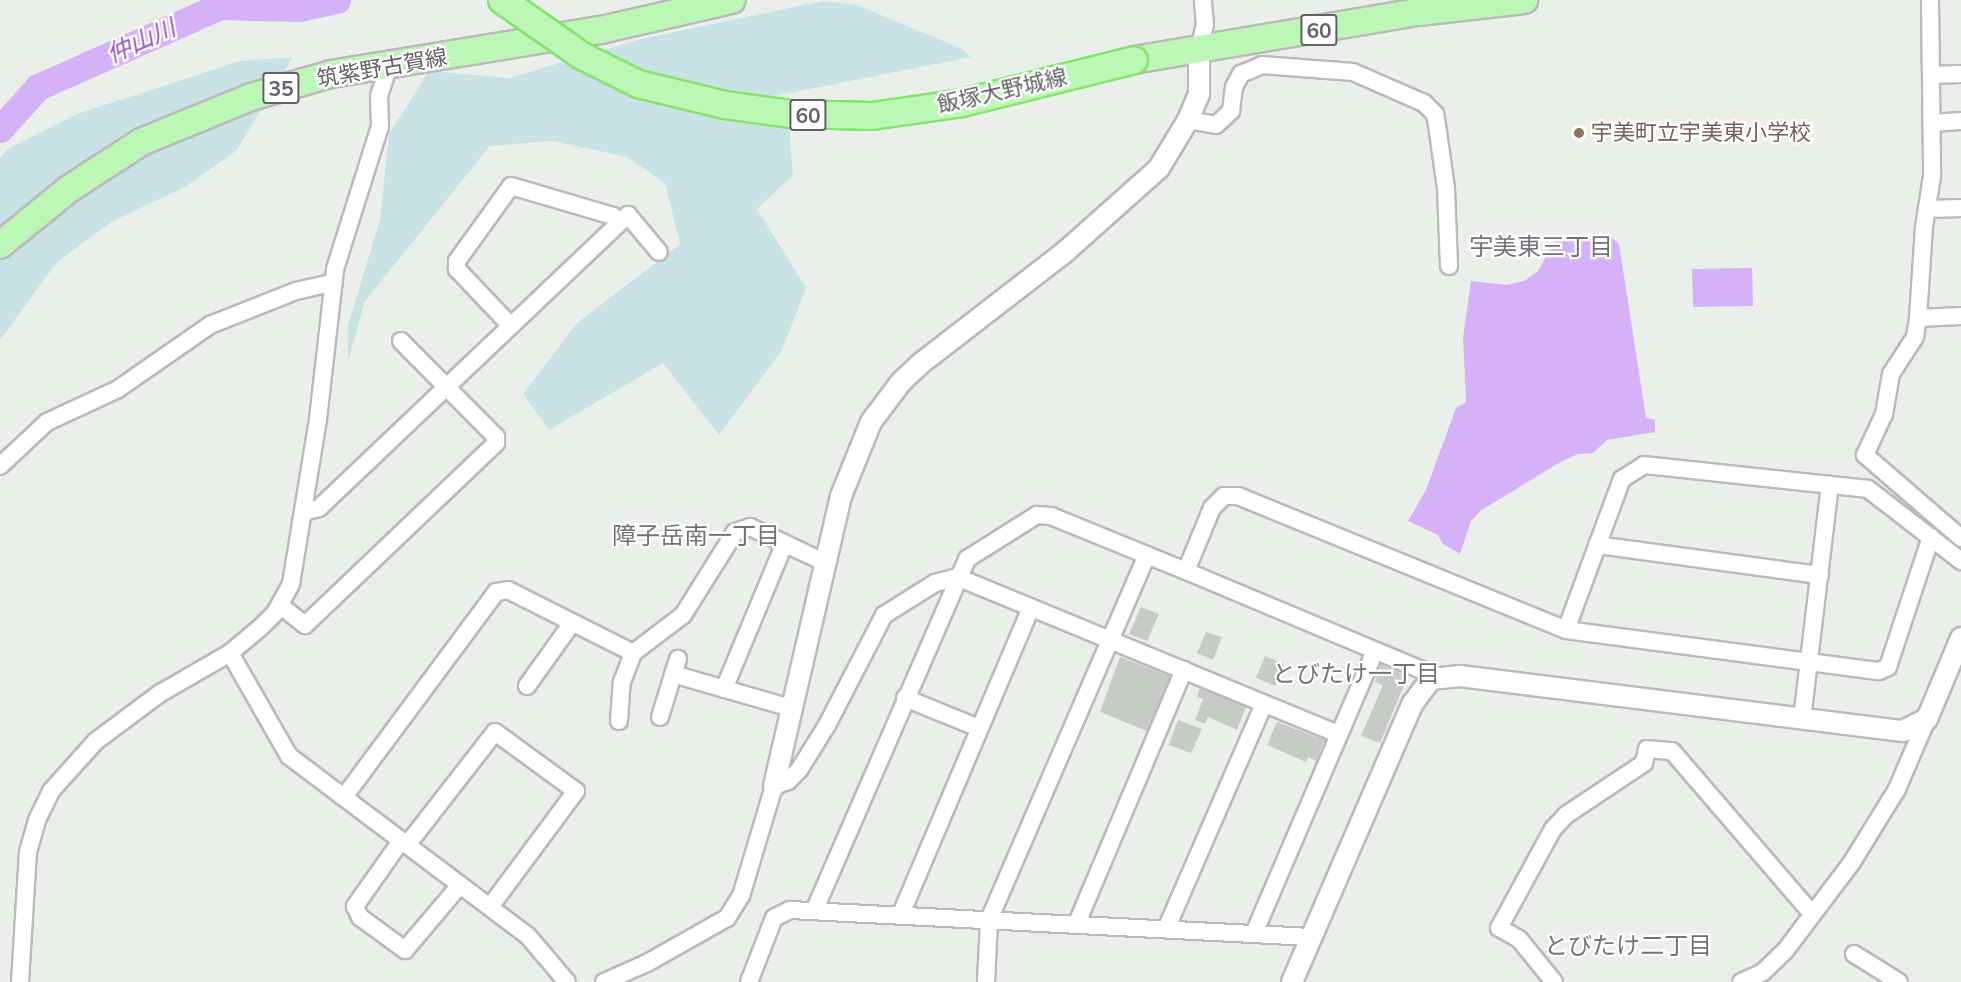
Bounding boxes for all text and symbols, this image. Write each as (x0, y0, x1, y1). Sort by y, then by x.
road number: 60 (1300, 12, 1338, 48)
water label: 仲山川 (102, 13, 180, 69)
street label: 筑紫野古賀線 (315, 44, 449, 92)
street label: 飯塚大野城線 (935, 63, 1069, 119)
road number: 35 (262, 70, 300, 106)
road number: 60 (788, 97, 828, 133)
place label: 宇美町立宇美東小学校 (1591, 120, 1811, 146)
marker: 宇美町立宇美東小学校 (1572, 126, 1586, 140)
district label: 宇美東三丁目 (1469, 233, 1613, 261)
district label: 障子岳南一丁目 (612, 522, 780, 550)
district label: とびたけ一丁目 (1272, 660, 1440, 688)
district label: とびたけ二丁目 (1544, 932, 1712, 960)

